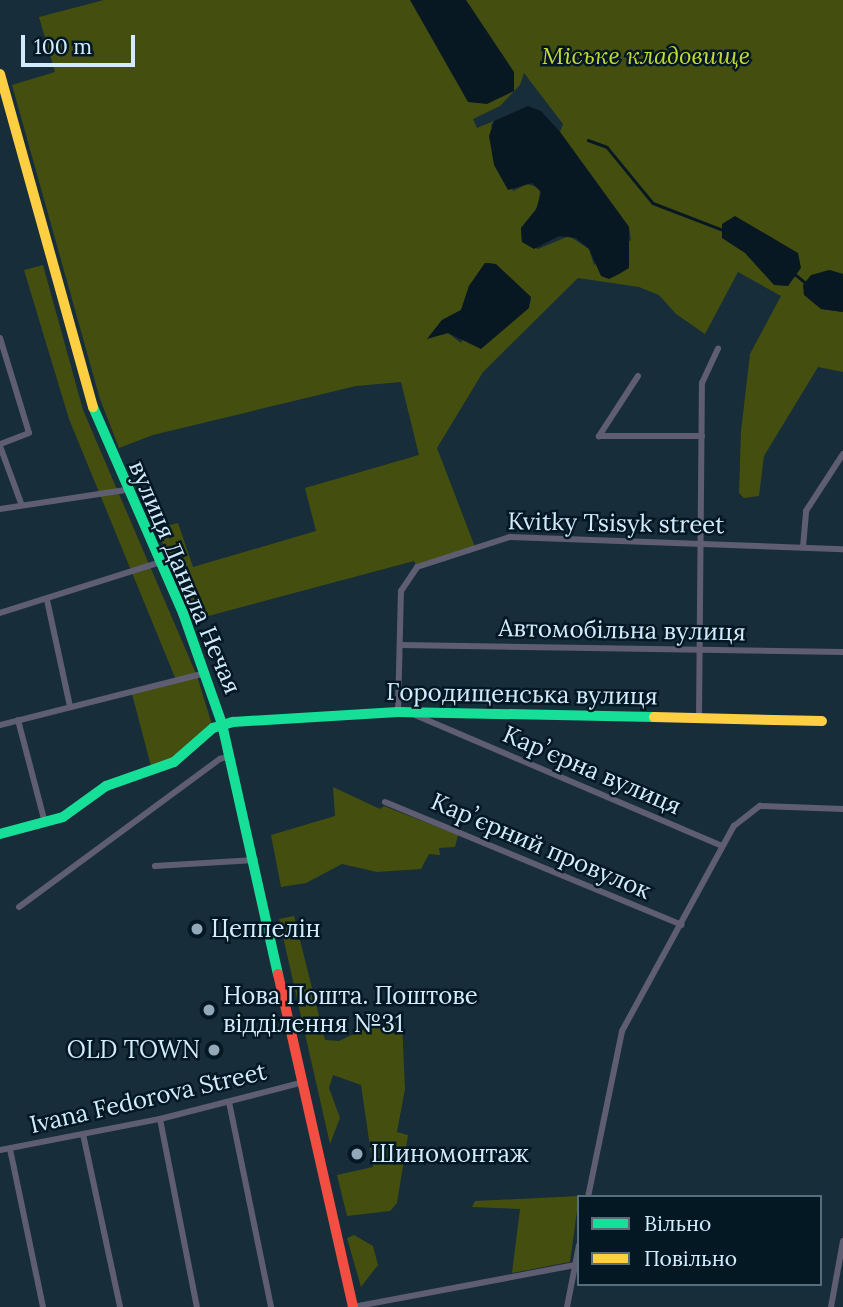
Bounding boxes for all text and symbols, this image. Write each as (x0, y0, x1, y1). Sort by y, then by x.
scale bar (24, 21, 138, 65)
text: 100 m (34, 33, 92, 60)
park label: Міське кладовище (542, 42, 750, 70)
street label: вулиця Данила Нечая (123, 456, 247, 698)
street label: Kvitky Tsisyk street (507, 507, 725, 539)
street label: Автомобільна вулиця (498, 613, 746, 647)
street label: Городищенська вулиця (386, 677, 658, 711)
street label: Карʼєрна вулиця (499, 719, 685, 821)
street label: Карʼєрний провулок (427, 787, 655, 905)
place label: Цеппелін (211, 915, 320, 943)
marker: Цеппелін (189, 921, 205, 937)
place label: Нова Пошта. Поштове відділення №31 (223, 982, 478, 1038)
marker: Нова Пошта. Поштове відділення №31 (201, 1002, 217, 1018)
place label: OLD TOWN (67, 1036, 200, 1064)
marker: OLD TOWN (206, 1042, 222, 1058)
street label: Ivana Fedorova Street (27, 1057, 269, 1139)
place label: Шиномонтаж (371, 1140, 528, 1168)
marker: Шиномонтаж (349, 1146, 365, 1162)
legend (577, 1195, 822, 1286)
text: Вільно (644, 1210, 711, 1237)
text: Повільно (644, 1245, 737, 1272)

